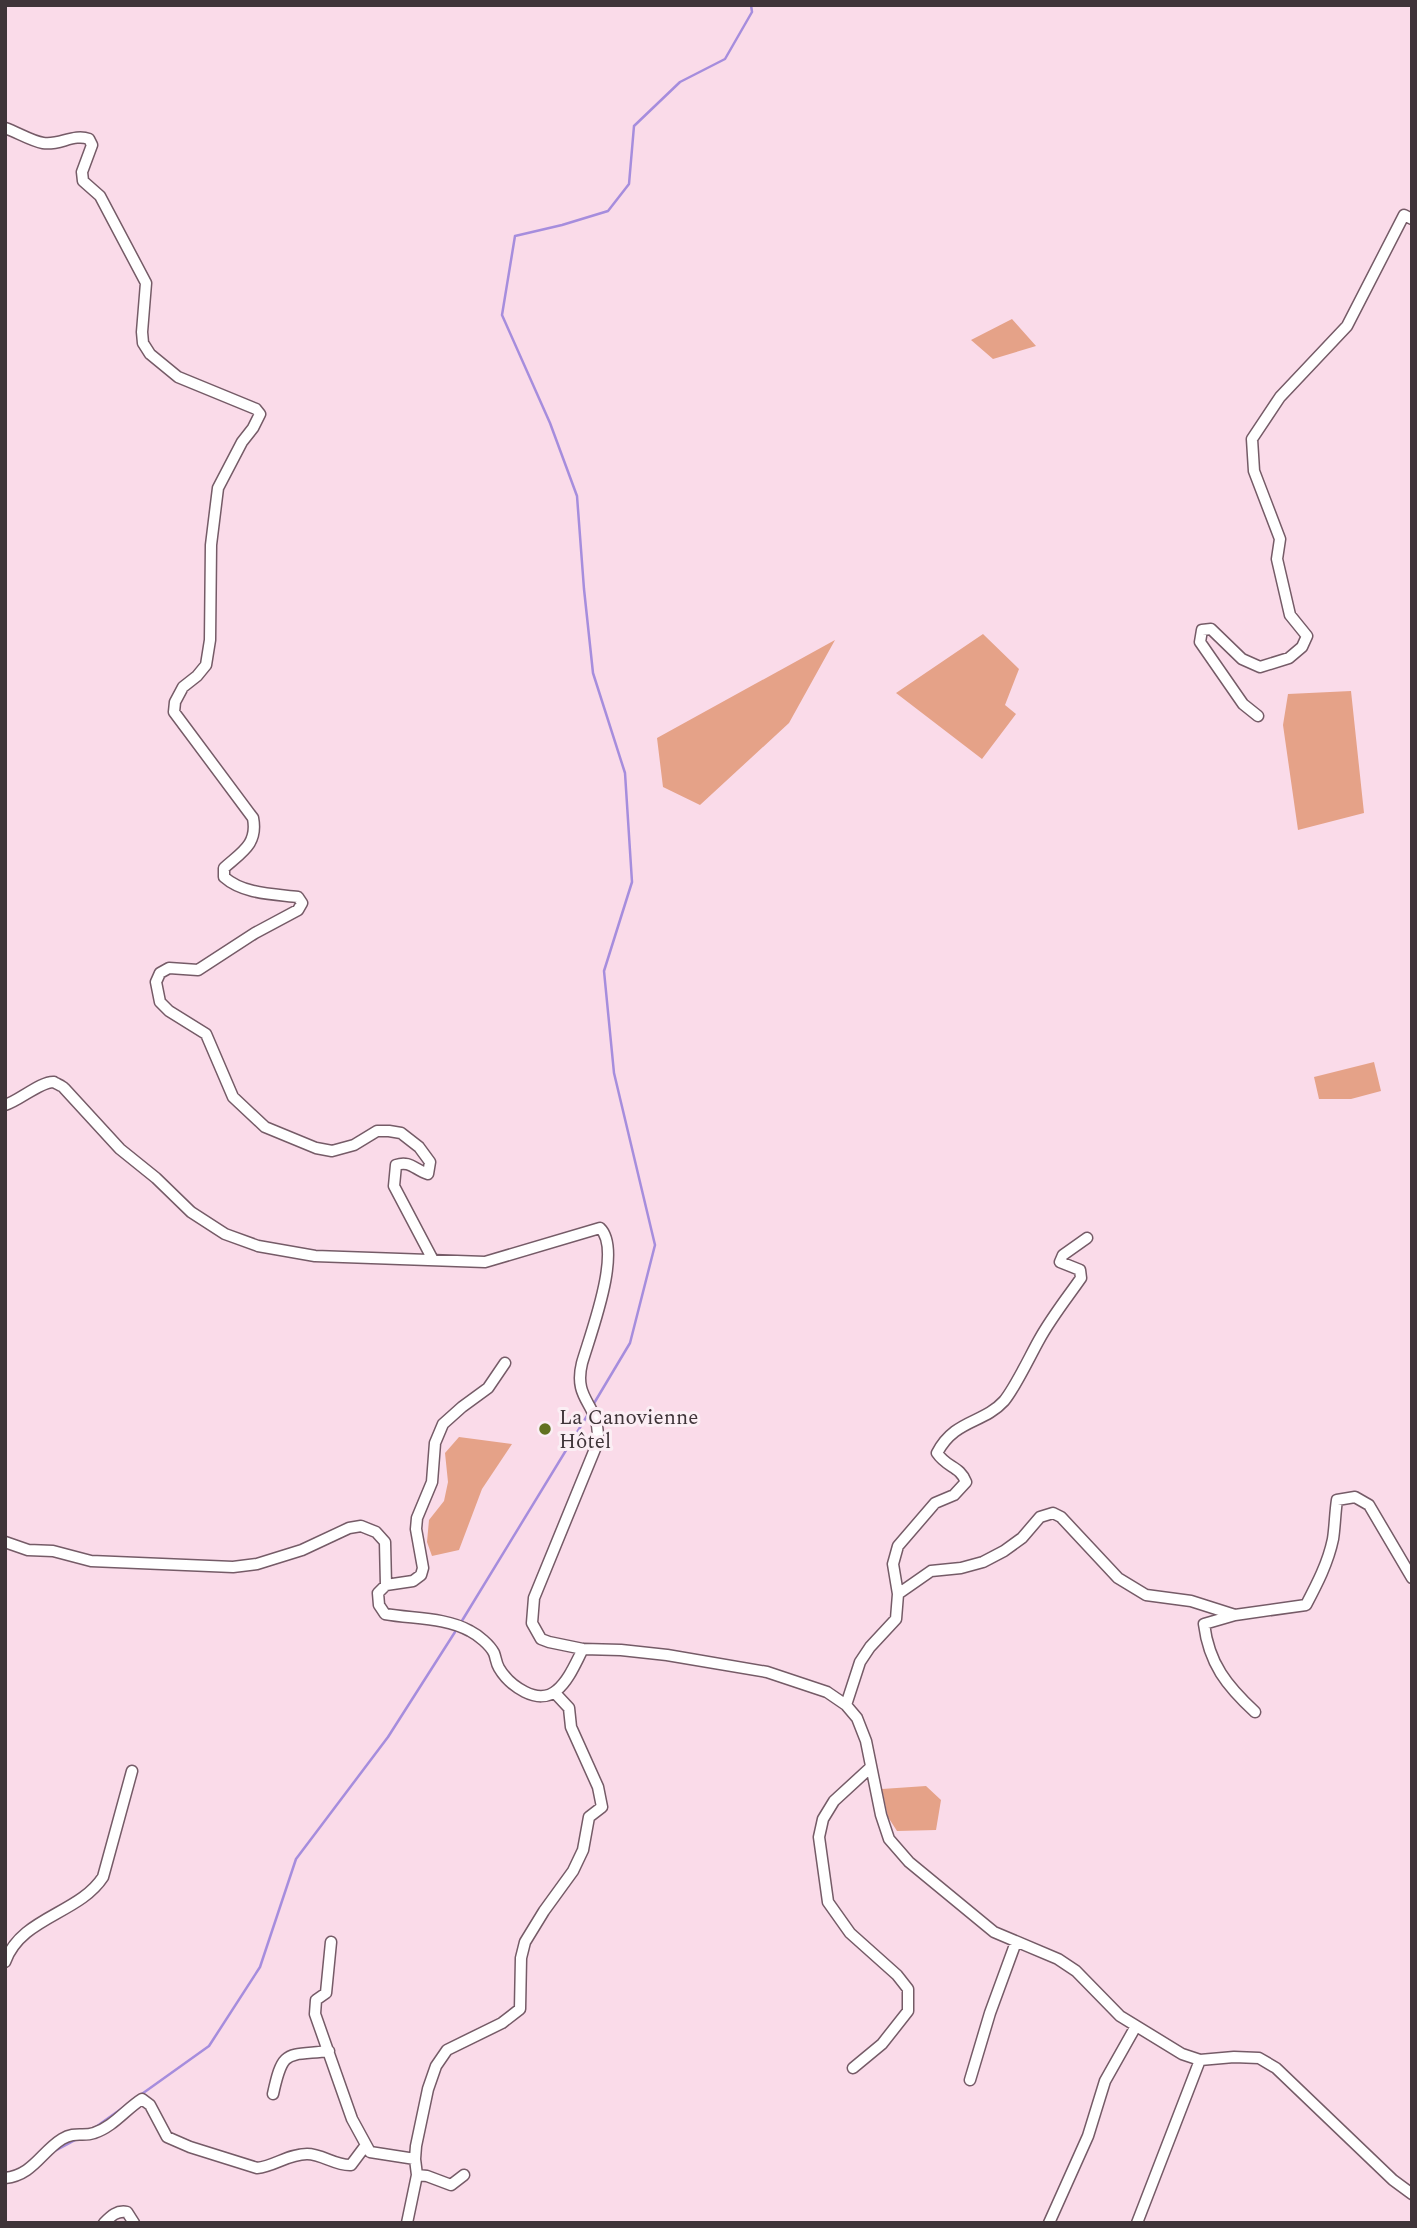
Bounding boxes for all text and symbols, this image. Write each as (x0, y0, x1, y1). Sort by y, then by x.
place label: La Canovienne Hôtel (559, 1402, 698, 1458)
marker: La Canovienne Hôtel (537, 1421, 553, 1437)

